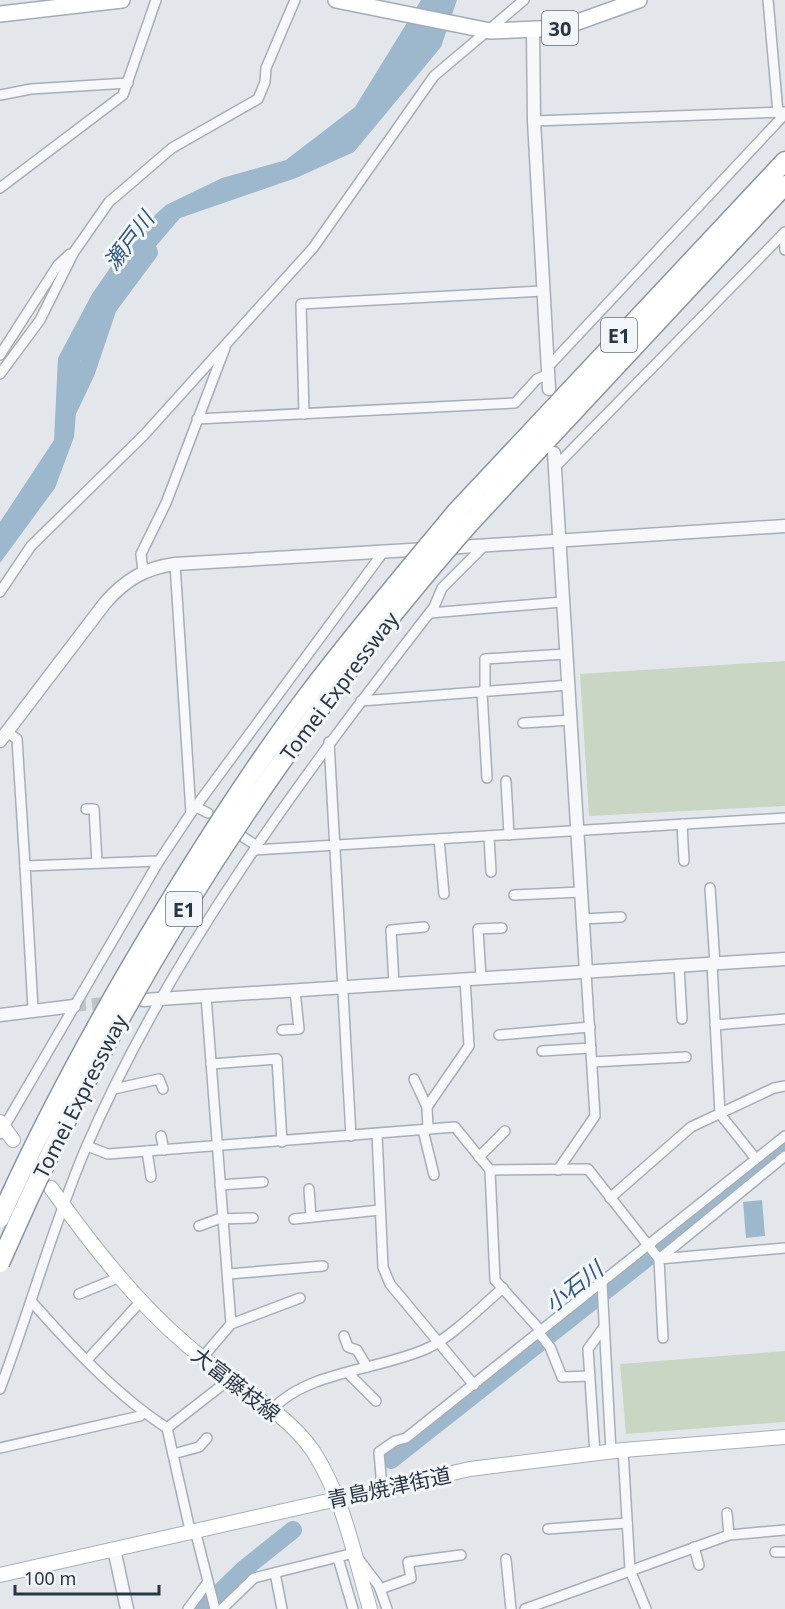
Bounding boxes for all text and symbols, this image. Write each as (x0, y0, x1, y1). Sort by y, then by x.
road number: 30 (542, 11, 578, 45)
water label: 瀬戸川 (96, 203, 161, 275)
road number: E1 (601, 318, 637, 352)
street label: Tomei Expressway (274, 605, 405, 766)
road number: E1 (166, 892, 202, 926)
street label: Tomei Expressway (27, 1009, 134, 1183)
water label: 小石川 (538, 1253, 610, 1318)
street label: 大富藤枝線 (186, 1341, 286, 1427)
street label: 青島焼津街道 (324, 1460, 454, 1514)
scale bar (15, 1558, 159, 1596)
text: 100 m (24, 1566, 76, 1590)

